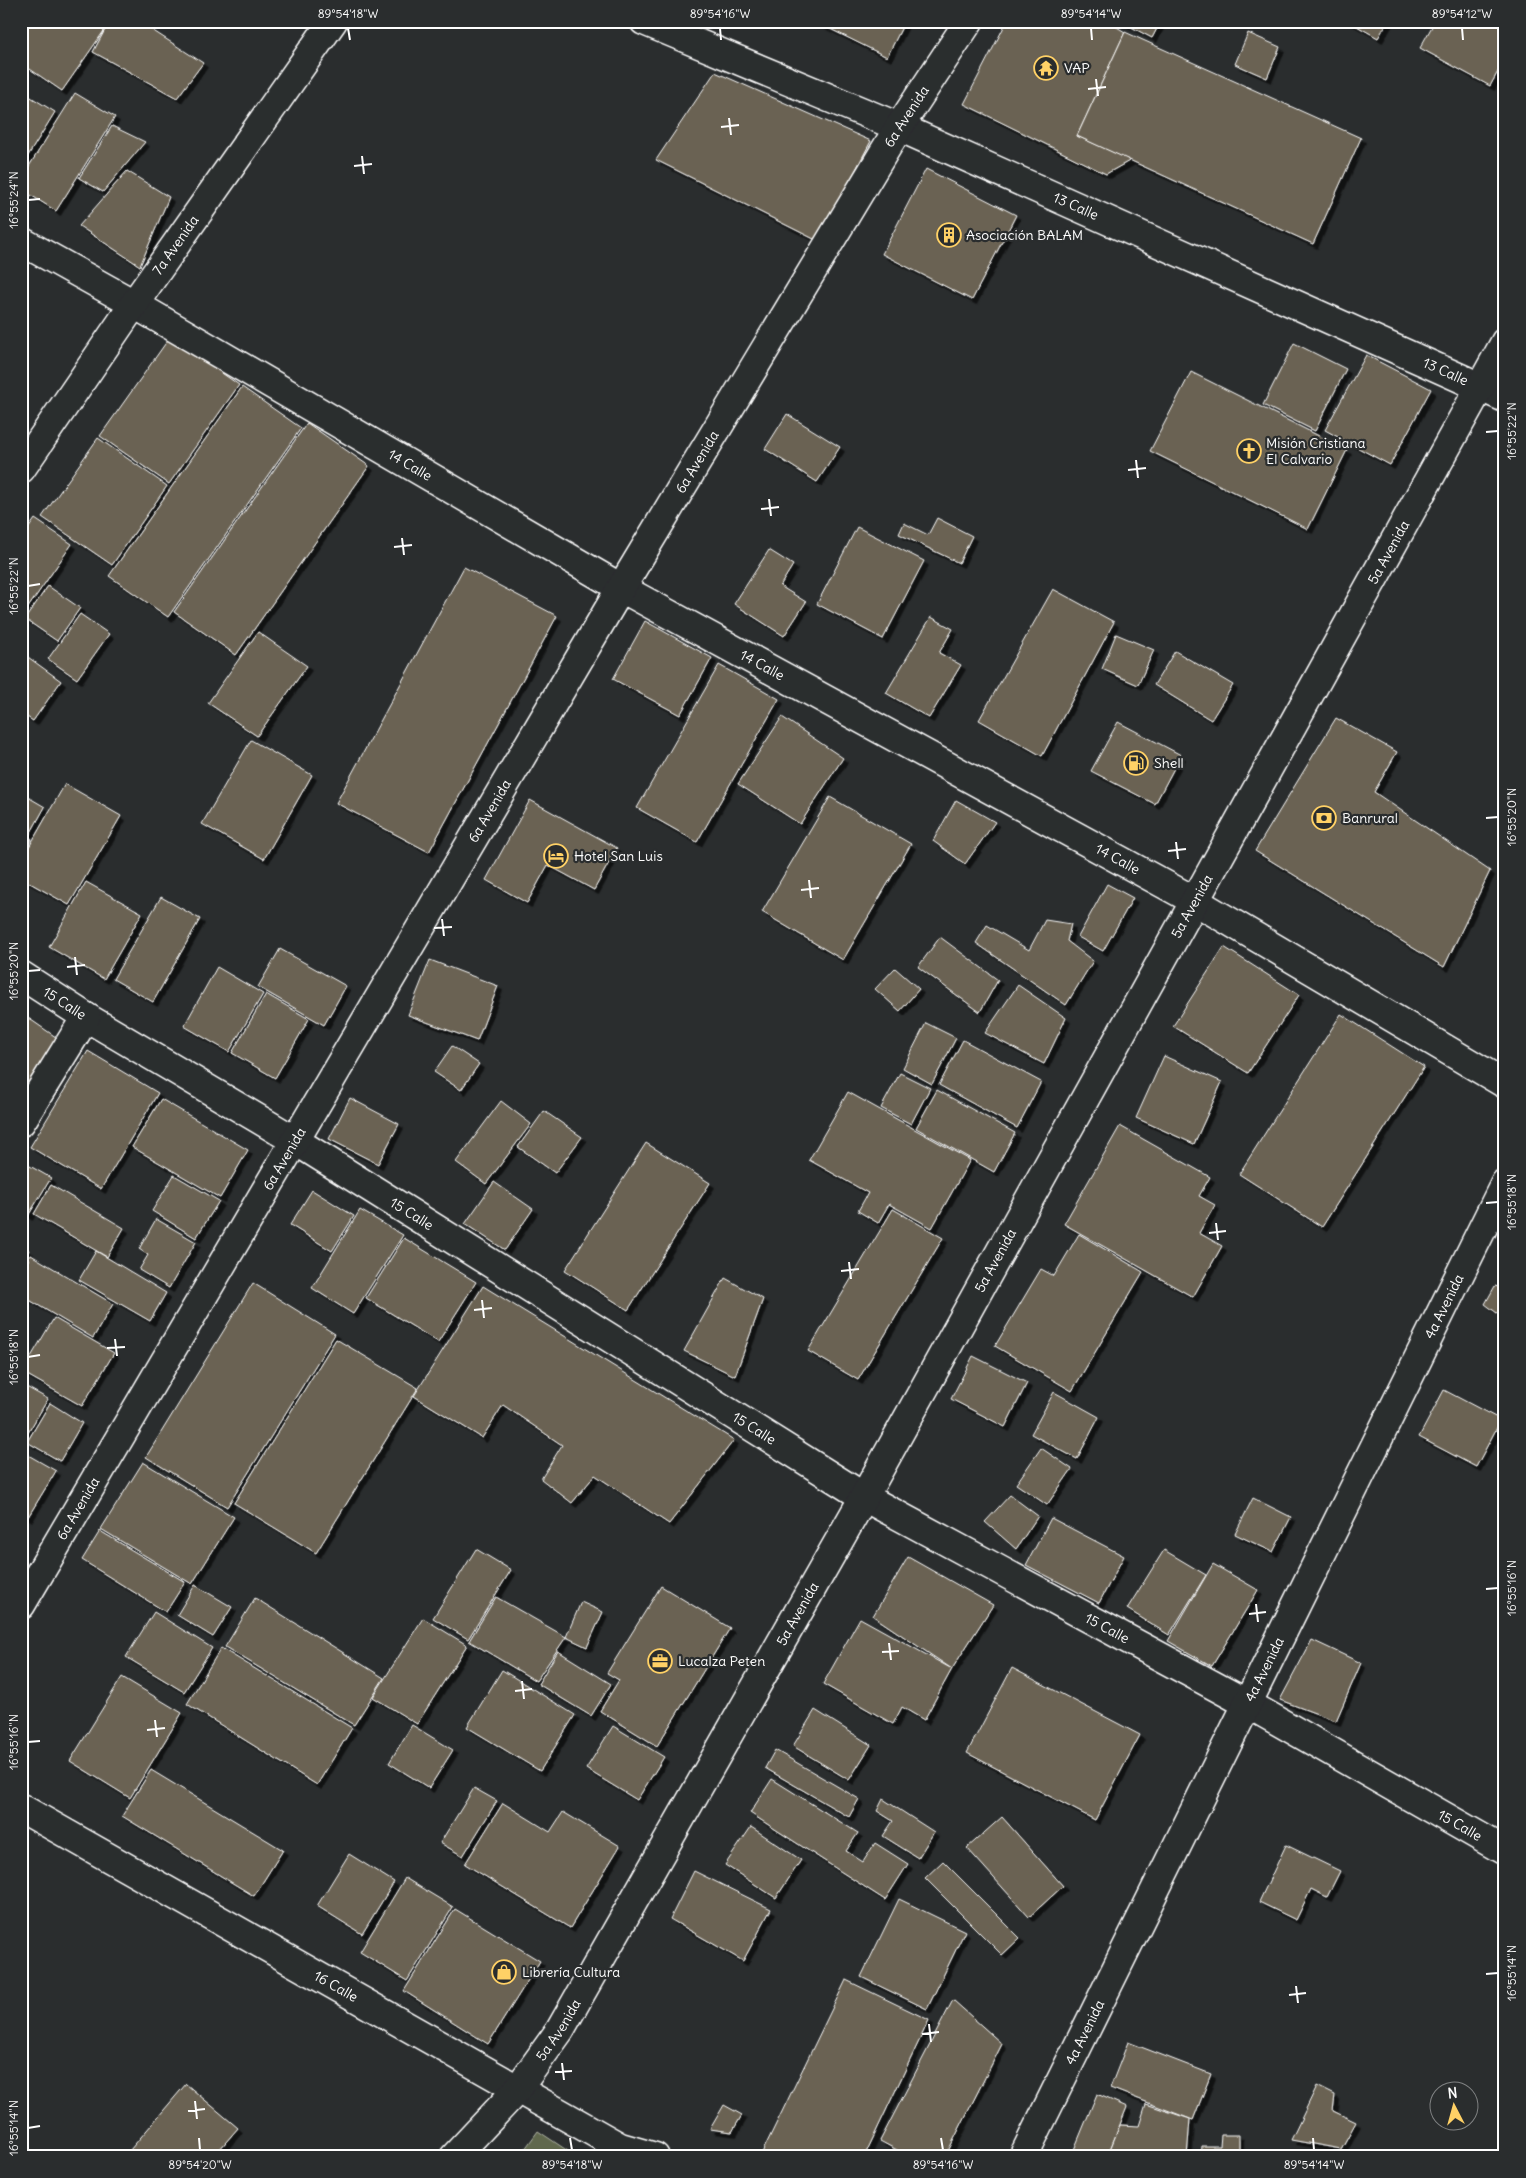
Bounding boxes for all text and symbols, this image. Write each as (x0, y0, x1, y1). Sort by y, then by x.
text: 89°54'18"W (318, 6, 378, 21)
text: 89°54'16"W (690, 6, 750, 21)
text: 89°54'14"W (1061, 6, 1121, 21)
text: 89°54'12"W (1432, 6, 1492, 21)
temple icon: VAP (1033, 55, 1059, 81)
place label: VAP (1064, 59, 1090, 77)
street label: 6a Avenida (880, 82, 933, 151)
text: 16°55'24"N (6, 171, 21, 229)
street label: 13 Calle (1050, 188, 1101, 224)
street label: 7a Avenida (148, 212, 203, 278)
building icon: Asociación BALAM (936, 222, 962, 248)
place label: Asociación BALAM (966, 226, 1083, 244)
street label: 13 Calle (1420, 353, 1471, 389)
text: 16°55'22"N (1504, 402, 1519, 460)
street label: 6a Avenida (671, 427, 723, 497)
place label: Misión Cristiana El Calvario (1266, 434, 1366, 468)
church icon: Misión Cristiana El Calvario (1236, 438, 1262, 464)
street label: 14 Calle (385, 445, 435, 485)
street label: 5a Avenida (1363, 517, 1413, 587)
text: 16°55'22"N (6, 557, 21, 615)
street label: 14 Calle (737, 646, 788, 684)
fuel station icon: Shell (1123, 750, 1149, 776)
place label: Shell (1154, 754, 1184, 772)
street label: 6a Avenida (464, 776, 515, 846)
text: 16°55'20"N (1504, 788, 1519, 846)
bank icon: Banrural (1311, 805, 1337, 831)
place label: Banrural (1342, 809, 1398, 827)
street label: 14 Calle (1092, 840, 1143, 878)
hotel icon: Hotel San Luis (543, 843, 569, 869)
place label: Hotel San Luis (574, 847, 663, 865)
street label: 5a Avenida (1167, 871, 1217, 941)
text: 16°55'20"N (6, 942, 21, 1000)
street label: 15 Calle (40, 983, 90, 1024)
street label: 6a Avenida (259, 1124, 310, 1194)
text: 16°55'18"N (1504, 1174, 1519, 1230)
street label: 15 Calle (387, 1193, 437, 1234)
street label: 5a Avenida (970, 1225, 1020, 1295)
street label: 4a Avenida (1420, 1271, 1468, 1342)
text: 16°55'18"N (6, 1329, 21, 1385)
street label: 15 Calle (729, 1408, 779, 1449)
street label: 6a Avenida (52, 1474, 103, 1543)
text: 16°55'16"N (1504, 1560, 1519, 1616)
street label: 5a Avenida (772, 1579, 823, 1649)
street label: 15 Calle (1082, 1609, 1133, 1647)
street label: 4a Avenida (1241, 1634, 1288, 1705)
office icon: Lucalza Peten (647, 1648, 673, 1674)
place label: Lucalza Peten (678, 1652, 765, 1670)
text: 16°55'16"N (6, 1714, 21, 1770)
street label: 15 Calle (1435, 1806, 1485, 1845)
text: 16°55'14"N (1504, 1945, 1519, 2001)
shop icon: Librería Cultura (491, 1959, 517, 1985)
place label: Librería Cultura (522, 1963, 620, 1981)
street label: 16 Calle (311, 1967, 361, 2006)
street label: 5a Avenida (532, 1996, 585, 2064)
street label: 4a Avenida (1061, 1997, 1108, 2068)
north arrow (1428, 2080, 1478, 2130)
text: N (1447, 2084, 1458, 2103)
text: 16°55'14"N (6, 2100, 21, 2156)
text: 89°54'20"W (168, 2157, 232, 2172)
text: 89°54'18"W (542, 2157, 602, 2172)
text: 89°54'16"W (913, 2157, 973, 2172)
text: 89°54'14"W (1284, 2157, 1344, 2172)

